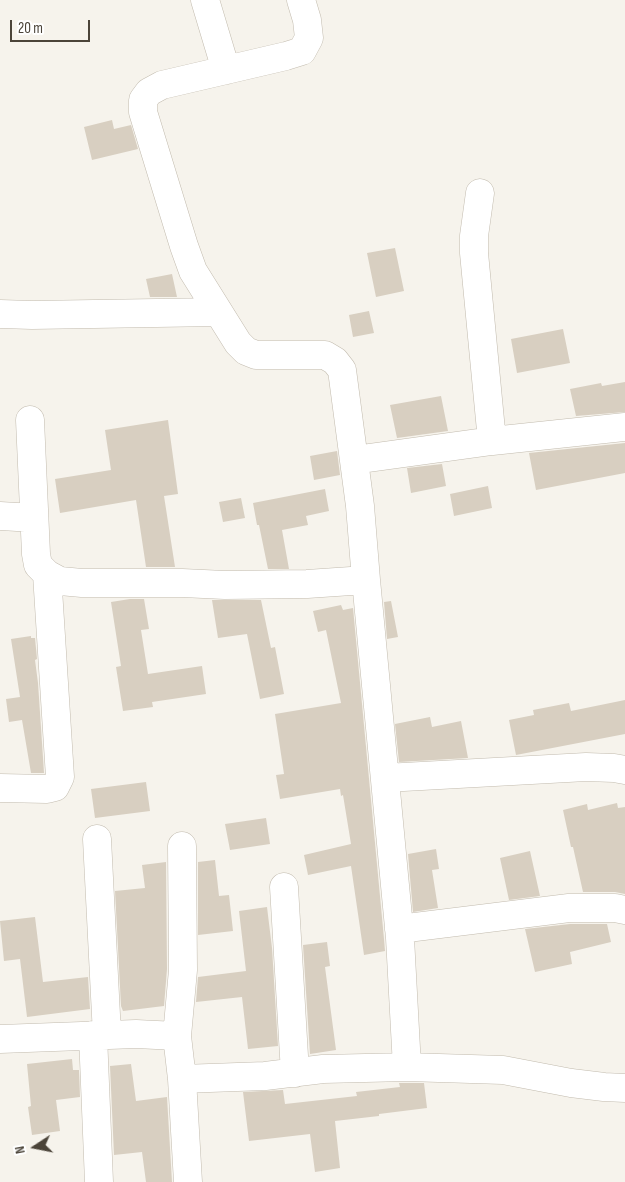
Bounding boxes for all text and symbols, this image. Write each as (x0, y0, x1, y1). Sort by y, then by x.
scale bar (12, 10, 92, 42)
text: 20 m (18, 19, 43, 38)
north arrow (10, 1122, 60, 1172)
text: N (11, 1145, 29, 1155)

